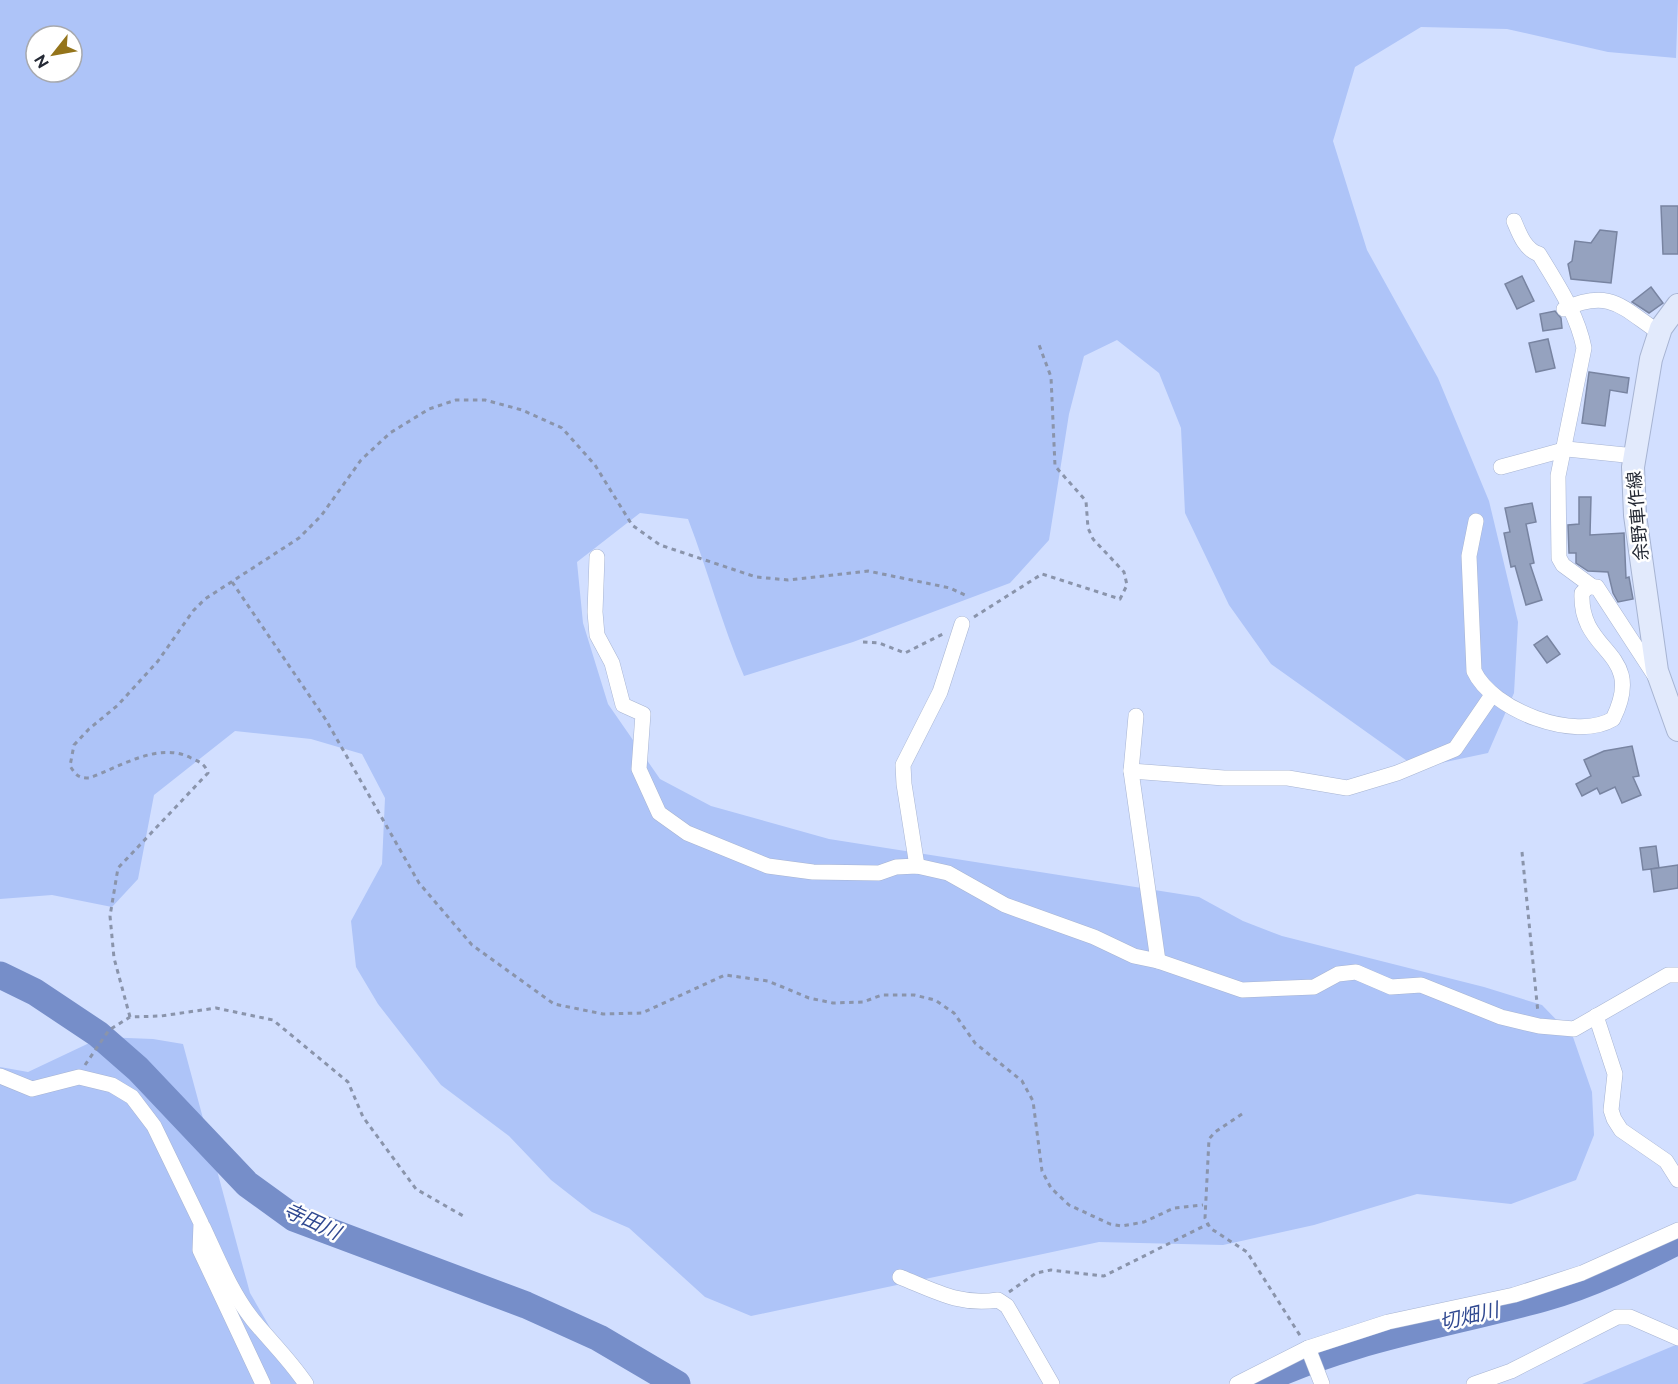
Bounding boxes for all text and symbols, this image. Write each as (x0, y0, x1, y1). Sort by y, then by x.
north arrow (24, 24, 84, 84)
text: N (30, 51, 53, 72)
street label: 余野車作線 (1623, 470, 1652, 562)
water label: 寺田川 (280, 1197, 346, 1245)
water label: 切畑川 (1437, 1297, 1503, 1334)

